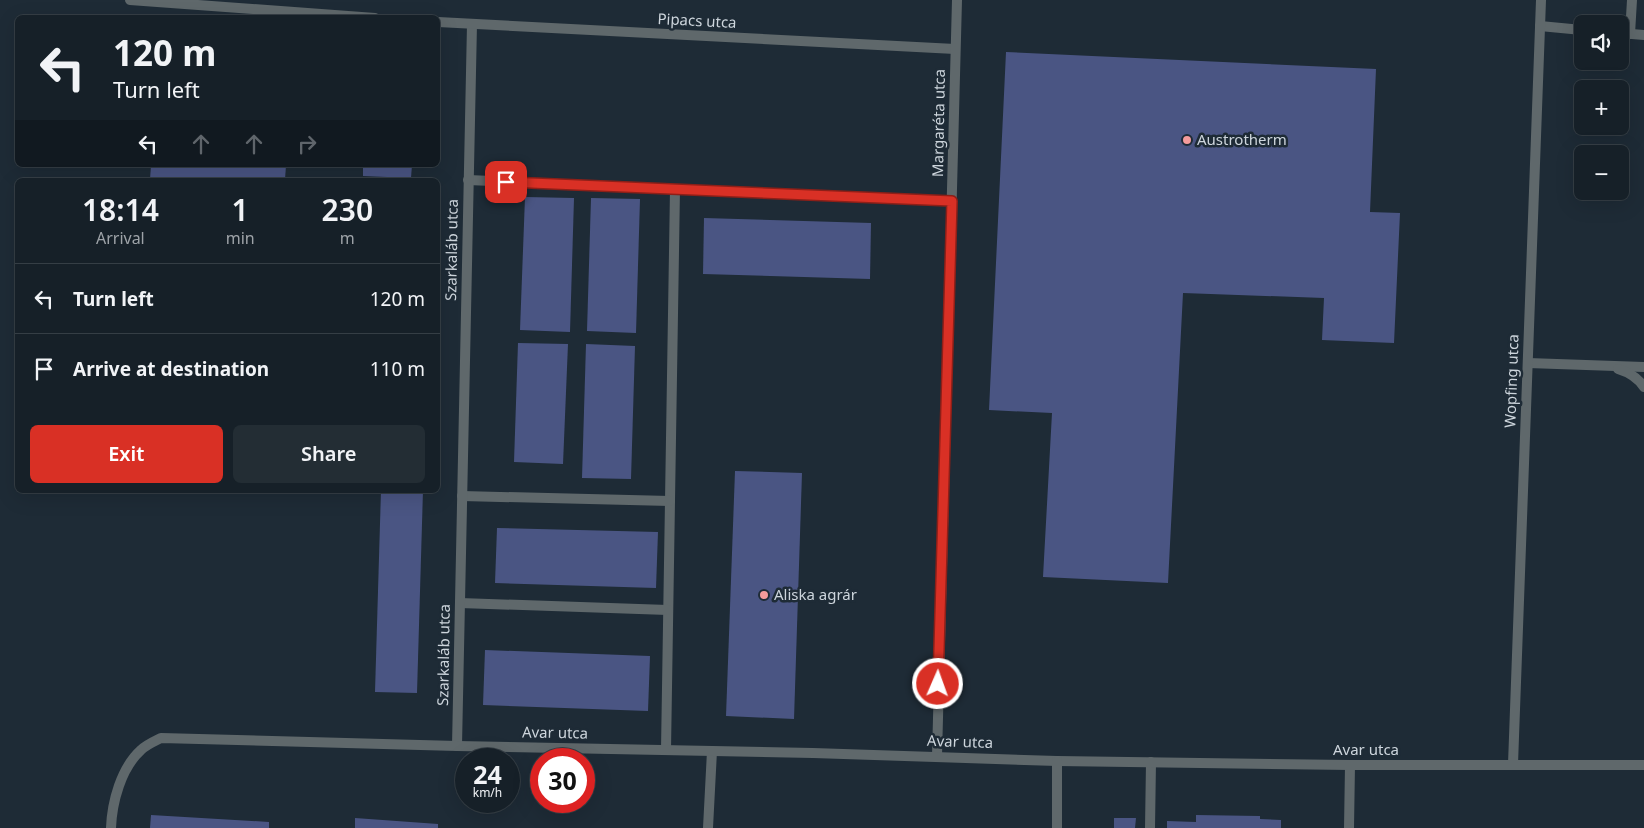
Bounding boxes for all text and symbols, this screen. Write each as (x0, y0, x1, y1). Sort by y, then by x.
street label: Pipacs utca (657, 8, 737, 32)
map controls (1574, 15, 1629, 200)
button: sound (1574, 15, 1629, 70)
text: 120 m (113, 29, 216, 76)
icon: left (30, 35, 95, 100)
street label: Margaréta utca (927, 69, 949, 177)
text: Turn left (113, 74, 200, 104)
button: + (1574, 80, 1629, 135)
place label: Austrotherm (1197, 129, 1287, 149)
icon: left (134, 130, 162, 158)
icon: ahead (187, 130, 215, 158)
icon: ahead (240, 130, 268, 158)
icon: right (293, 130, 321, 158)
marker: Austrotherm (1181, 134, 1193, 146)
button: − (1574, 145, 1629, 200)
pin (485, 161, 527, 203)
icon: arrive (492, 168, 520, 196)
text: 18:14 (82, 189, 159, 230)
text: 1 (232, 189, 249, 230)
text: 230 (322, 189, 373, 230)
street label: Szarkaláb utca (440, 199, 462, 301)
text: Arrival (96, 227, 145, 249)
text: min (226, 227, 255, 249)
text: m (340, 227, 355, 249)
icon: left (30, 285, 58, 313)
text: Turn left (73, 286, 154, 312)
text: 120 m (370, 286, 425, 312)
street label: Wopfing utca (1499, 334, 1523, 428)
icon: arrive (30, 355, 58, 383)
text: Arrive at destination (73, 356, 269, 382)
text: 110 m (370, 356, 425, 382)
button: Exit (30, 425, 223, 483)
button: Share (233, 425, 425, 483)
place label: Aliska agrár (774, 584, 857, 604)
marker: Aliska agrár (758, 589, 770, 601)
street label: Szarkaláb utca (432, 604, 454, 706)
position arrow (911, 657, 963, 709)
street label: Avar utca (522, 721, 588, 743)
street label: Avar utca (927, 730, 993, 752)
street label: Avar utca (1333, 739, 1399, 759)
speed limit sign: 30 (530, 748, 595, 813)
text: 24 (473, 757, 502, 791)
text: km/h (473, 784, 502, 801)

